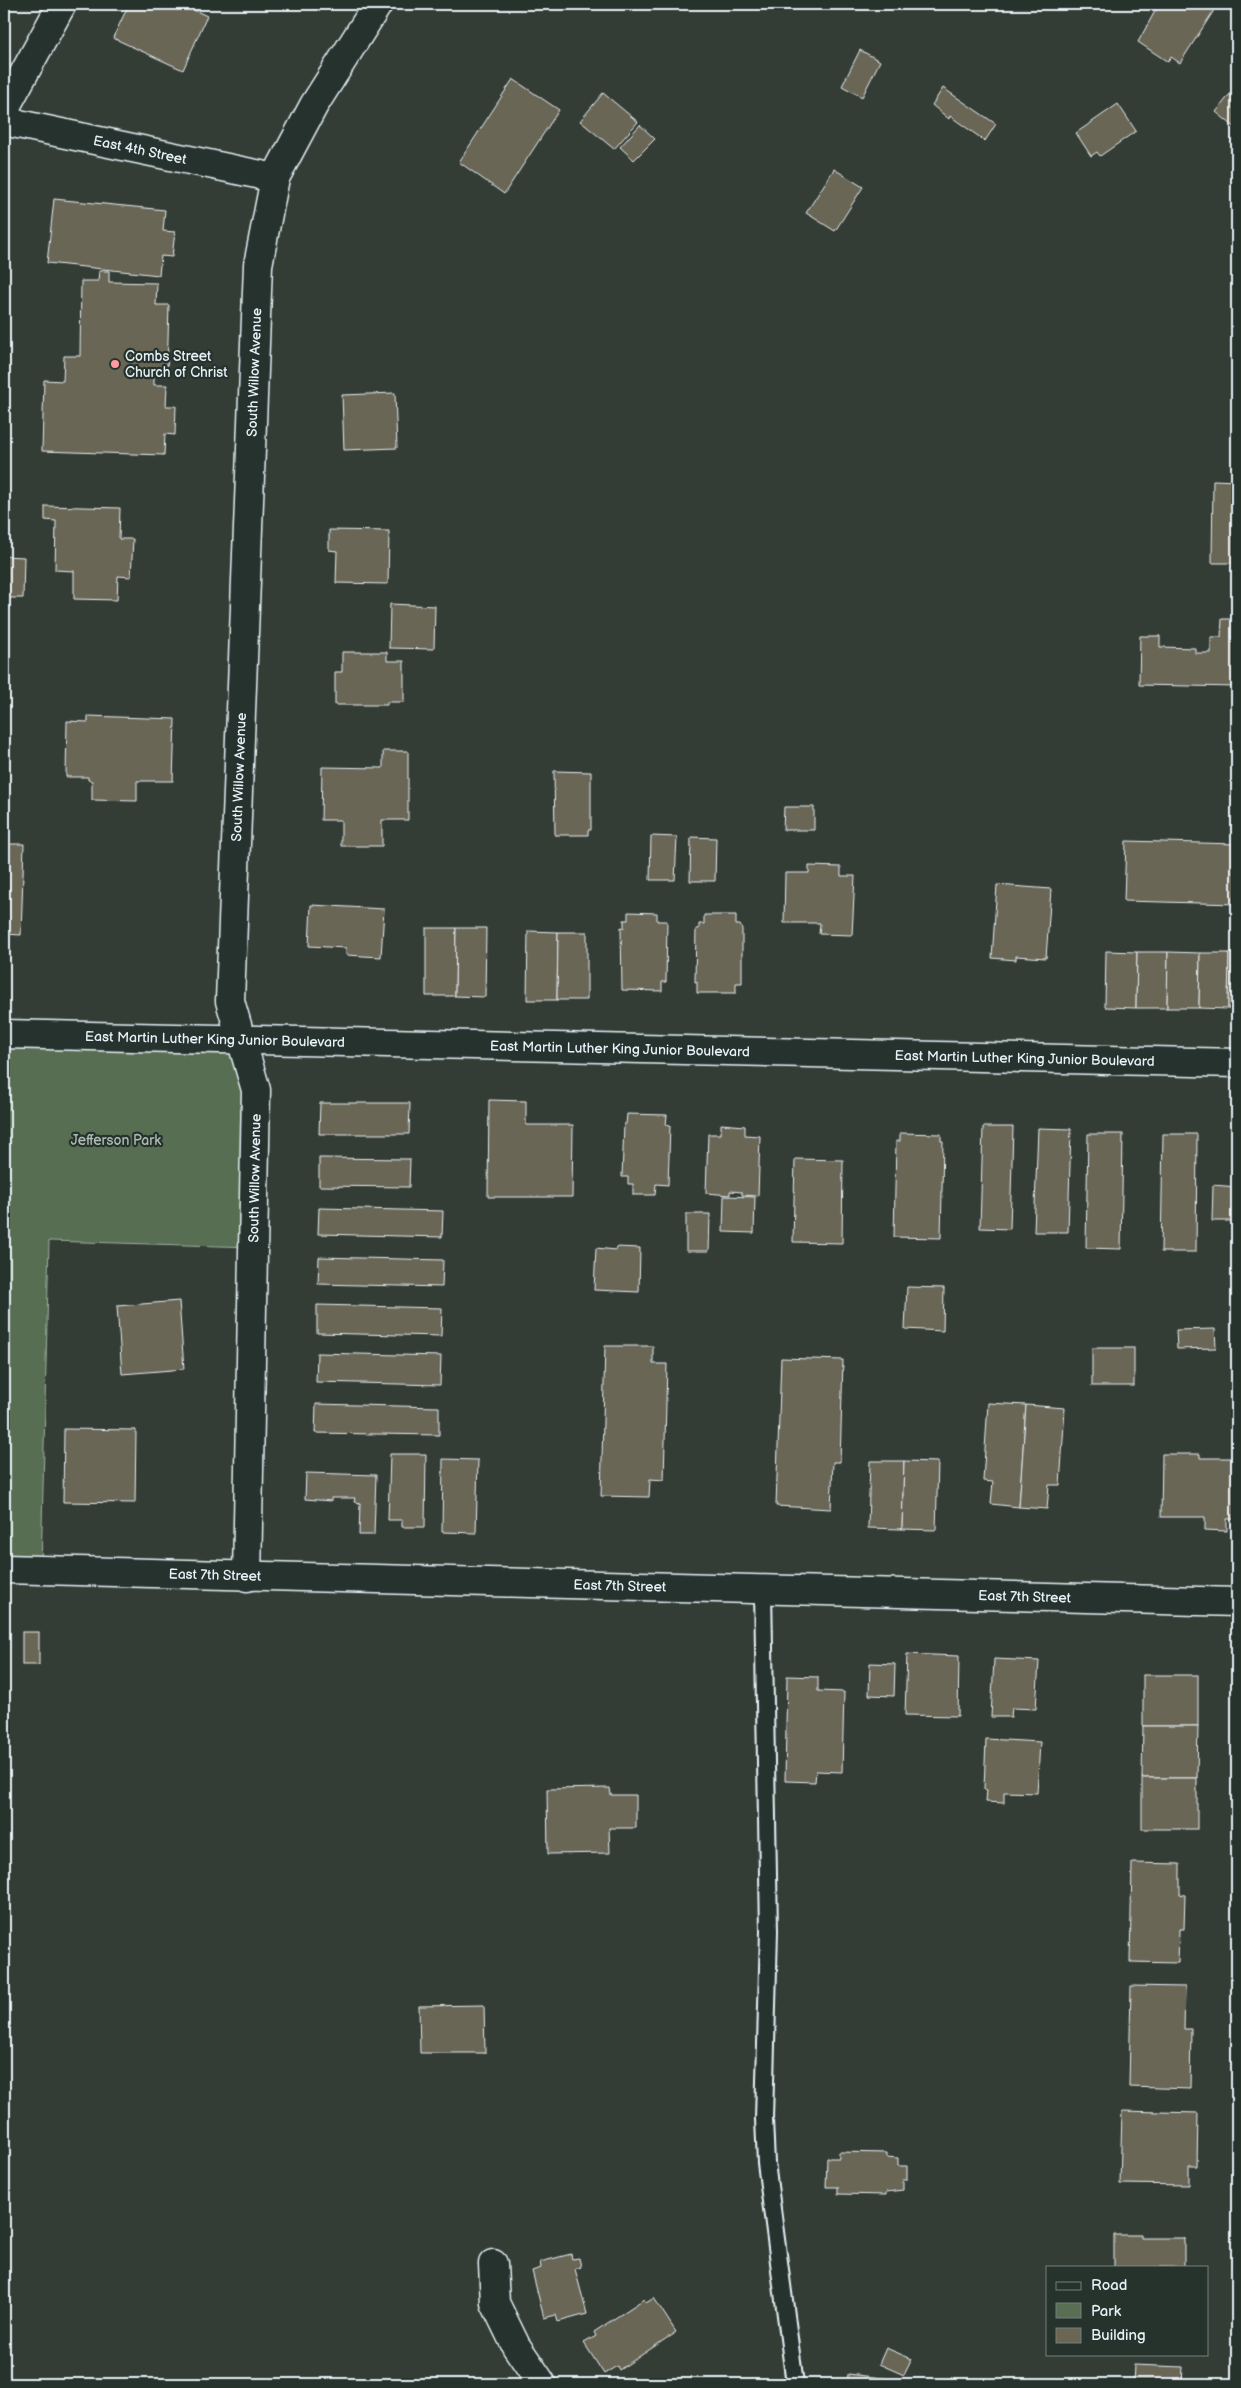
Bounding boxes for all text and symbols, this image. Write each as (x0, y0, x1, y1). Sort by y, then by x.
street label: East 4th Street (92, 132, 189, 168)
street label: South Willow Avenue (243, 307, 265, 437)
place label: Combs Street Church of Christ (125, 348, 228, 381)
marker: Combs Street Church of Christ (109, 358, 121, 370)
street label: South Willow Avenue (228, 712, 249, 842)
street label: East Martin Luther King Junior Boulevard (85, 1027, 345, 1051)
street label: East Martin Luther King Junior Boulevard (490, 1037, 750, 1060)
street label: East Martin Luther King Junior Boulevard (895, 1046, 1155, 1070)
street label: South Willow Avenue (245, 1113, 264, 1243)
park label: Jefferson Park (71, 1132, 161, 1149)
street label: East 7th Street (168, 1565, 262, 1584)
street label: East 7th Street (573, 1576, 667, 1595)
street label: East 7th Street (978, 1587, 1072, 1606)
legend (1046, 2266, 1208, 2356)
text: Road (1091, 2276, 1127, 2295)
text: Park (1091, 2302, 1122, 2321)
text: Building (1091, 2326, 1146, 2345)

